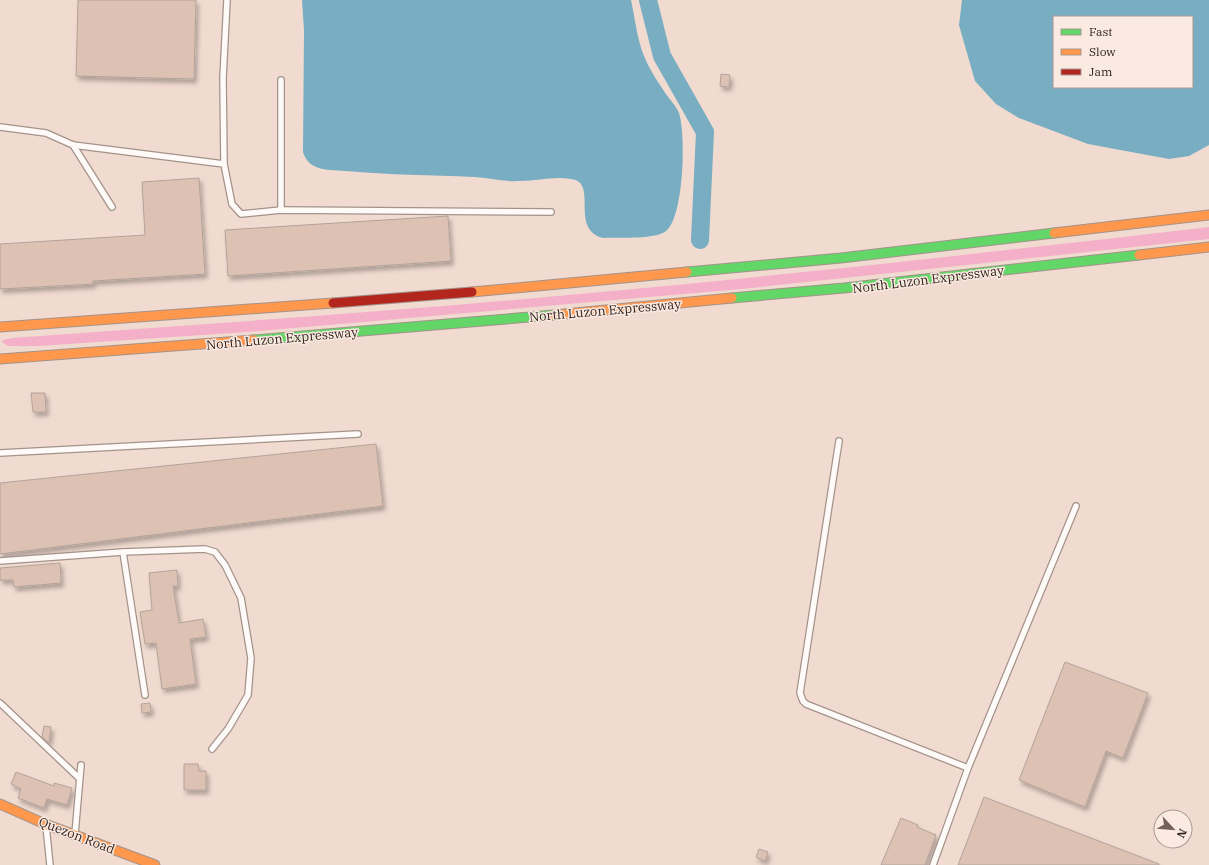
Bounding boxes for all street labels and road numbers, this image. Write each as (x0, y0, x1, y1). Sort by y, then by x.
street label: North Luzon Expressway (851, 262, 1005, 297)
street label: North Luzon Expressway (528, 295, 682, 326)
street label: North Luzon Expressway (205, 323, 359, 354)
street label: Quezon Road (36, 813, 117, 858)

